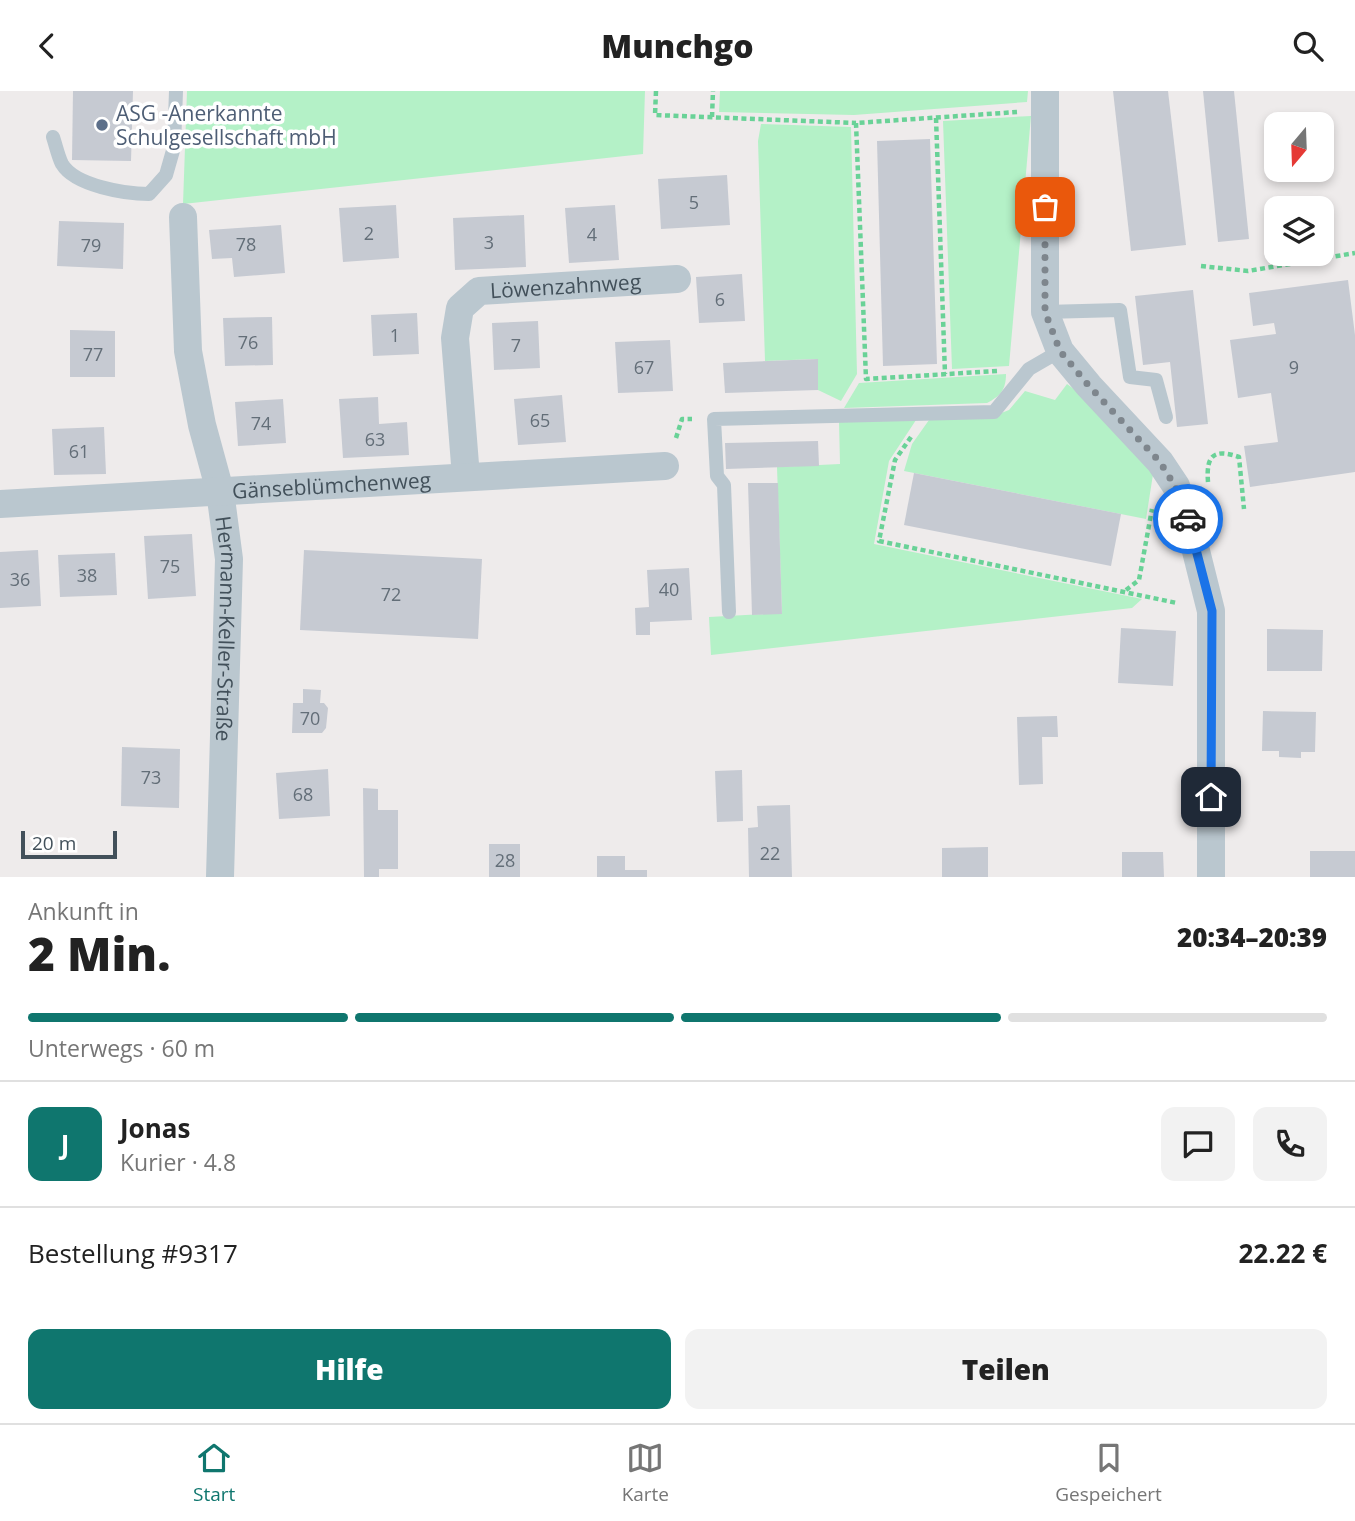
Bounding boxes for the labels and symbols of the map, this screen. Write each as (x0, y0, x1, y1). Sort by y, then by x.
place label: ASG -Anerkannte Schulgesellschaft mbH (116, 99, 337, 151)
north arrow (1264, 112, 1334, 182)
marker: ASG -Anerkannte Schulgesellschaft mbH (94, 117, 110, 133)
pin (1015, 177, 1075, 237)
house number: 5 (689, 190, 699, 214)
house number: 2 (364, 221, 374, 245)
house number: 4 (587, 222, 597, 246)
house number: 3 (484, 230, 494, 254)
house number: 78 (236, 232, 256, 256)
house number: 79 (81, 233, 101, 257)
street label: Löwenzahnweg (489, 267, 642, 304)
house number: 6 (715, 287, 725, 311)
house number: 1 (390, 323, 400, 347)
house number: 76 (238, 330, 258, 354)
house number: 7 (511, 333, 521, 357)
house number: 77 (83, 342, 103, 366)
house number: 67 (634, 355, 654, 379)
house number: 9 (1289, 355, 1299, 379)
house number: 65 (530, 408, 550, 432)
house number: 74 (251, 411, 271, 435)
house number: 63 (365, 427, 385, 451)
house number: 61 (69, 439, 89, 463)
street label: Gänseblümchenweg (231, 465, 432, 505)
courier (1153, 484, 1223, 554)
street label: Hermann-Keller-Straße (209, 514, 243, 742)
house number: 75 (160, 554, 180, 578)
house number: 38 (77, 563, 97, 587)
house number: 36 (10, 567, 30, 591)
house number: 40 (659, 577, 679, 601)
house number: 72 (381, 582, 401, 606)
house number: 70 (300, 706, 320, 730)
house number: 73 (141, 765, 161, 789)
pin (1181, 767, 1241, 827)
house number: 68 (293, 782, 313, 806)
scale bar (21, 828, 117, 860)
house number: 22 (760, 841, 780, 865)
house number: 28 (495, 848, 515, 872)

